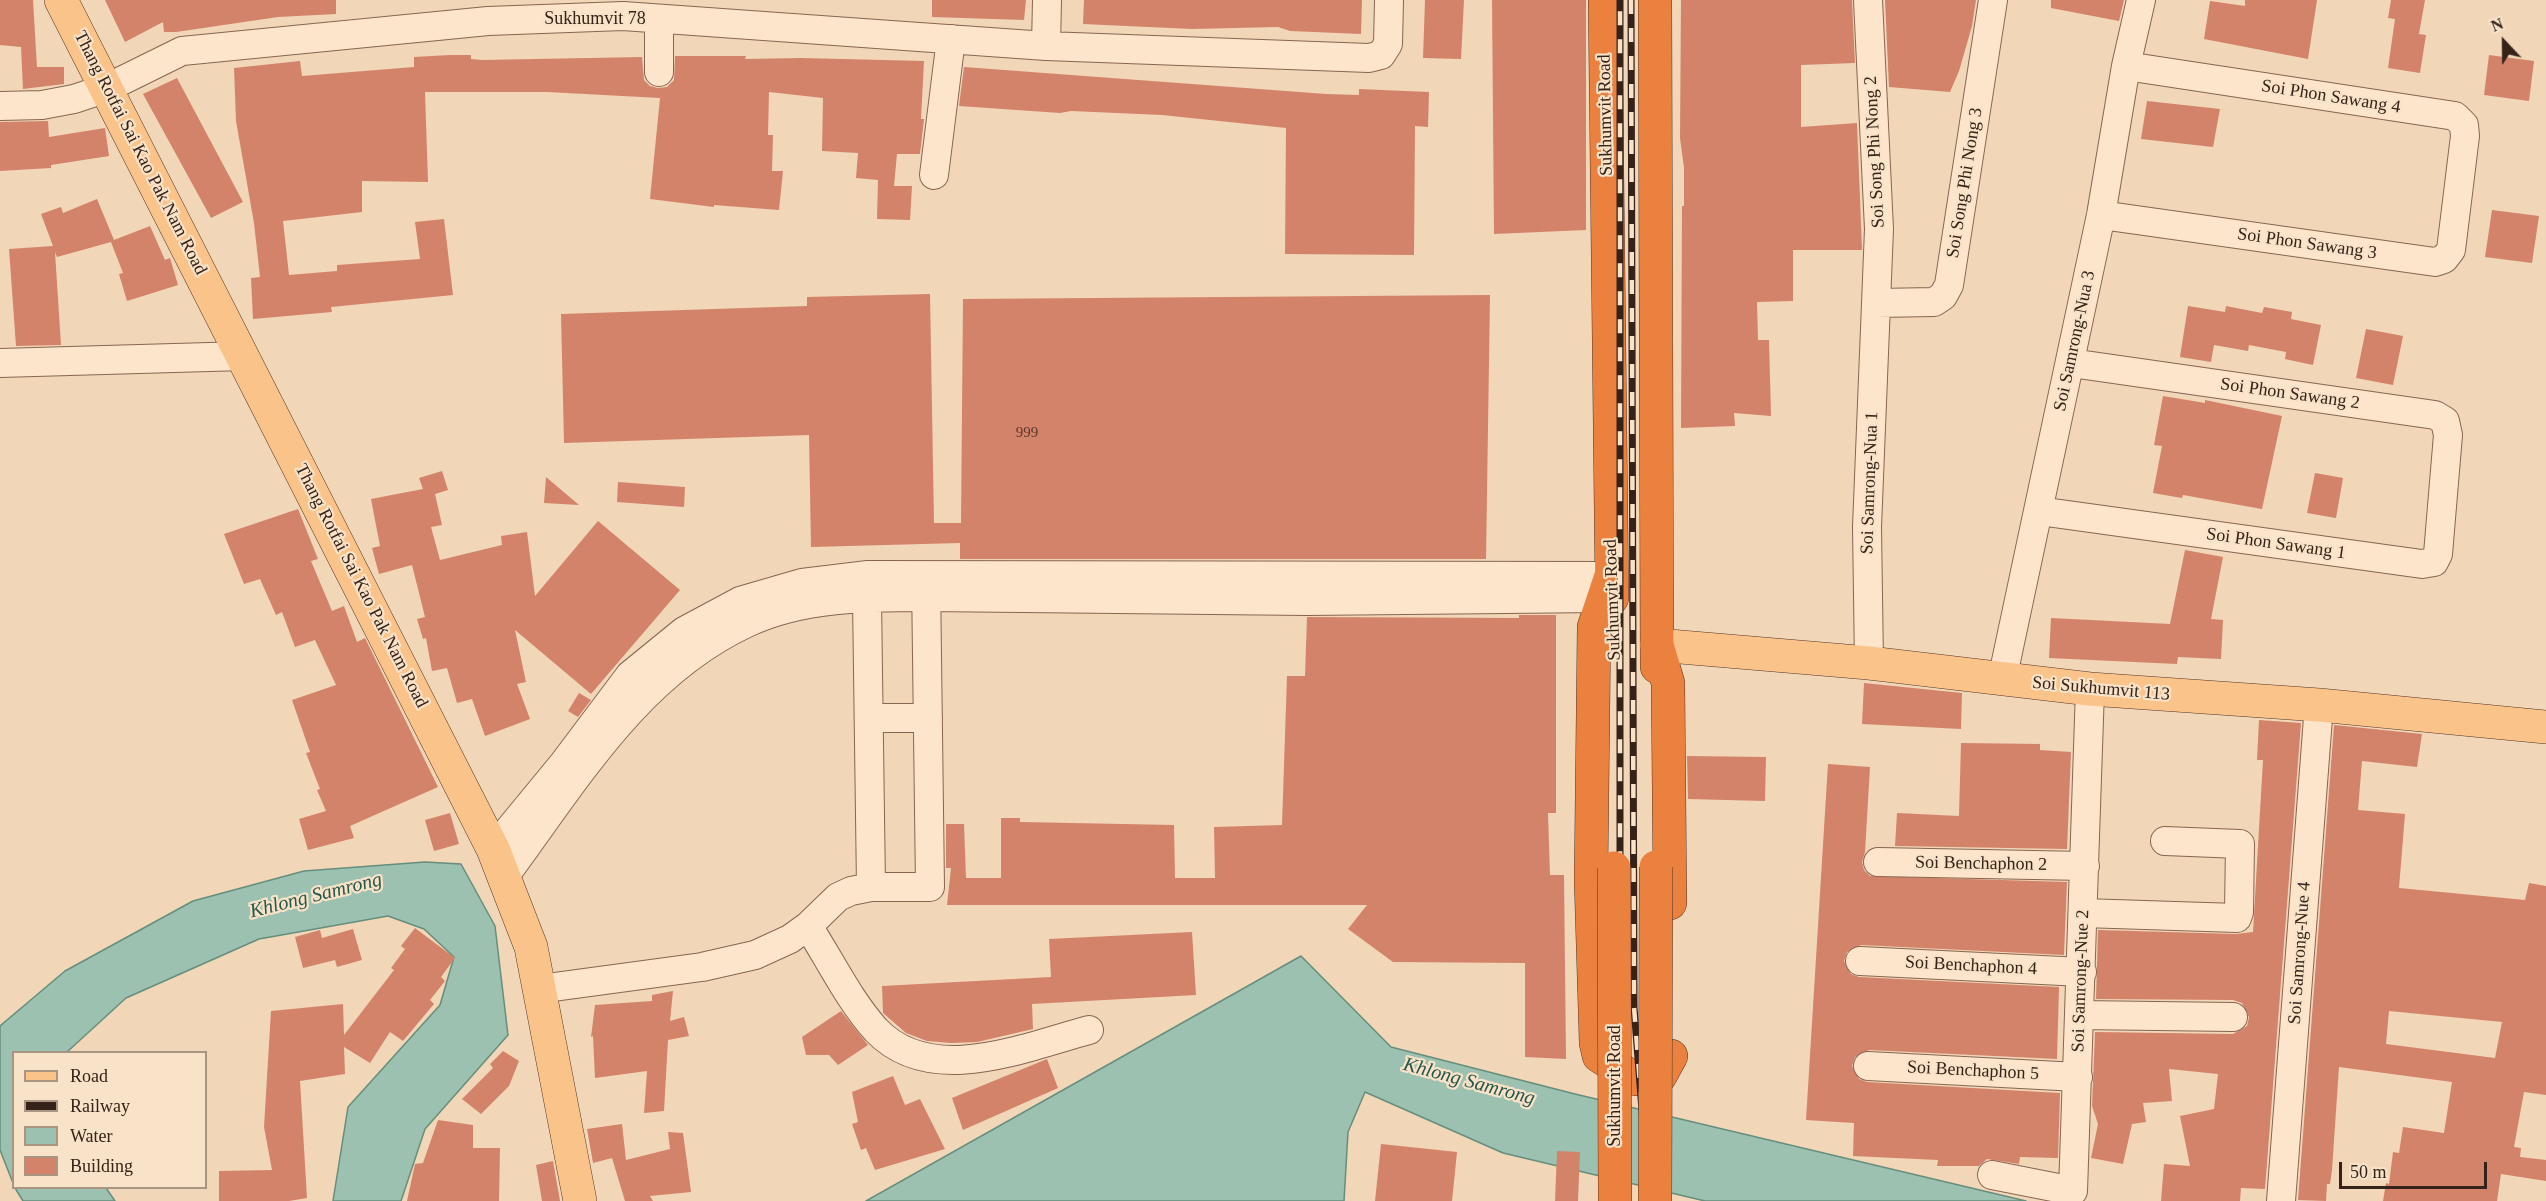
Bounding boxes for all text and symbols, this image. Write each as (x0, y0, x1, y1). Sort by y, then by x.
street label: Sukhumvit 78 (541, 8, 649, 30)
north arrow (2474, 12, 2534, 72)
text: N (2489, 15, 2506, 35)
street label: Thang Rotfai Sai Kao Pak Nam Road (67, 24, 213, 282)
street label: Sukhumvit Road (1594, 51, 1618, 179)
street label: Soi Song Phi Nong 2 (1860, 73, 1890, 231)
street label: Soi Phon Sawang 4 (2257, 75, 2405, 119)
street label: Soi Song Phi Nong 3 (1942, 104, 1988, 262)
street label: Soi Phon Sawang 3 (2233, 223, 2381, 265)
street label: Soi Samrong-Nua 3 (2049, 265, 2101, 417)
street label: Soi Phon Sawang 2 (2216, 373, 2364, 415)
street label: Soi Samrong-Nua 1 (1857, 408, 1883, 558)
house number: 999 (1015, 424, 1039, 442)
street label: Thang Rotfai Sai Kao Pak Nam Road (288, 457, 434, 715)
street label: Soi Phon Sawang 1 (2202, 523, 2350, 565)
street label: Sukhumvit Road (1600, 536, 1626, 664)
street label: Soi Sukhumvit 113 (2028, 672, 2174, 706)
street label: Soi Benchaphon 2 (1911, 852, 2051, 876)
water label: Khlong Samrong (243, 867, 389, 925)
street label: Soi Samrong-Nue 4 (2284, 877, 2316, 1029)
street label: Soi Samrong-Nue 2 (2068, 906, 2094, 1056)
street label: Soi Benchaphon 4 (1901, 952, 2041, 980)
street label: Sukhumvit Road (1604, 1023, 1626, 1149)
legend (12, 1051, 207, 1189)
water label: Khlong Samrong (1396, 1052, 1542, 1112)
street label: Soi Benchaphon 5 (1903, 1057, 2043, 1085)
text: Road (70, 1066, 108, 1086)
text: Railway (70, 1096, 130, 1116)
text: Water (70, 1126, 113, 1146)
scale bar (2342, 1150, 2490, 1188)
text: Building (70, 1156, 133, 1176)
text: 50 m (2350, 1162, 2387, 1182)

